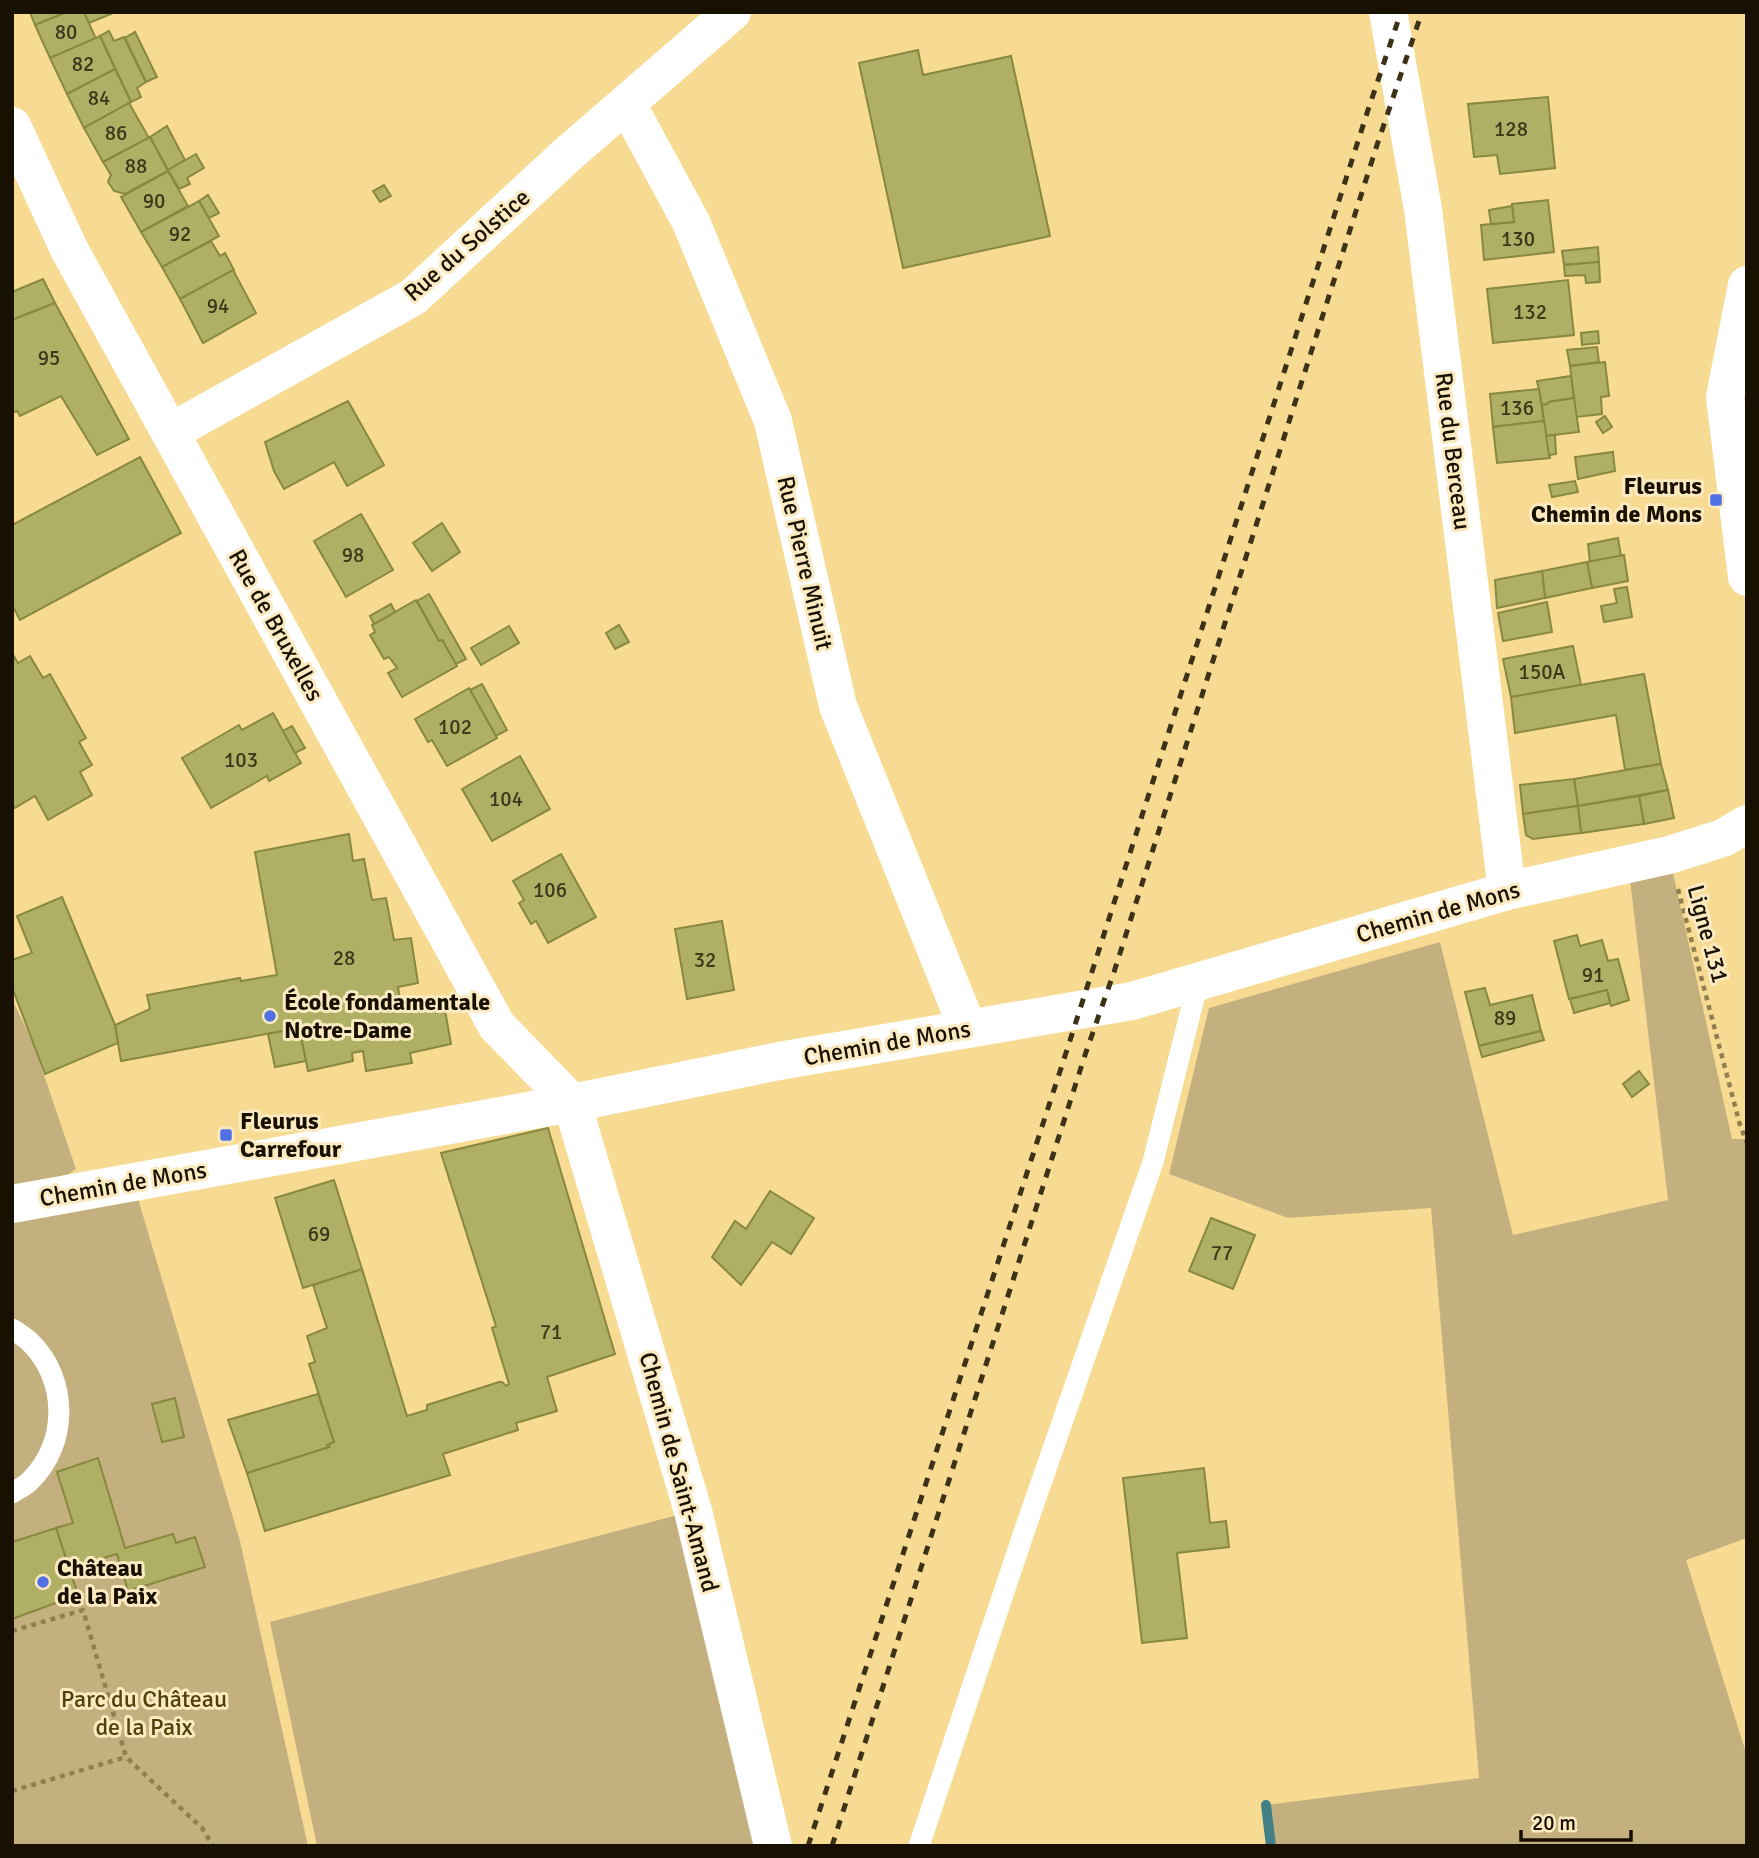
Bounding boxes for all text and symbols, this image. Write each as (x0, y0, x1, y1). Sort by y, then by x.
house number: 80 (55, 19, 77, 45)
house number: 82 (72, 51, 94, 77)
house number: 84 (88, 85, 110, 111)
house number: 128 (1494, 116, 1528, 142)
house number: 86 (105, 120, 127, 146)
house number: 88 (125, 153, 147, 179)
street label: Rue du Solstice (398, 182, 536, 308)
house number: 90 (143, 188, 165, 214)
house number: 92 (169, 221, 191, 247)
house number: 130 (1501, 226, 1535, 252)
house number: 94 (207, 293, 229, 319)
house number: 132 (1513, 299, 1547, 325)
house number: 95 (38, 345, 60, 371)
street label: Rue du Berceau (1428, 370, 1478, 532)
house number: 136 (1500, 395, 1534, 421)
place label: Fleurus Chemin de Mons (1531, 471, 1702, 529)
street label: Rue Pierre Minuit (770, 473, 840, 653)
marker: Fleurus Chemin de Mons (1708, 492, 1724, 508)
house number: 98 (342, 542, 364, 568)
street label: Rue de Bruxelles (222, 544, 330, 706)
house number: 150A (1519, 659, 1566, 685)
house number: 102 (438, 714, 472, 740)
house number: 103 (224, 747, 258, 773)
house number: 104 (489, 786, 523, 812)
street label: Chemin de Mons (1353, 874, 1523, 950)
house number: 106 (533, 877, 567, 903)
street label: Ligne 131 (1681, 882, 1735, 986)
house number: 28 (333, 945, 355, 971)
house number: 32 (694, 947, 716, 973)
house number: 91 (1582, 962, 1604, 988)
place label: École fondamentale Notre-Dame (284, 987, 490, 1045)
house number: 89 (1494, 1005, 1516, 1031)
marker: École fondamentale Notre-Dame (262, 1008, 278, 1024)
street label: Chemin de Mons (801, 1014, 973, 1072)
place label: Fleurus Carrefour (240, 1106, 342, 1164)
marker: Fleurus Carrefour (218, 1127, 234, 1143)
street label: Chemin de Mons (37, 1155, 209, 1213)
house number: 69 (308, 1221, 330, 1247)
house number: 77 (1211, 1240, 1233, 1266)
house number: 71 (540, 1319, 562, 1345)
street label: Chemin de Saint-Amand (633, 1349, 725, 1595)
place label: Château de la Paix (57, 1553, 157, 1611)
marker: Château de la Paix (35, 1574, 51, 1590)
park label: Parc du Château de la Paix (61, 1684, 227, 1742)
scale bar (1521, 1798, 1631, 1842)
text: 20 m (1532, 1810, 1576, 1836)

